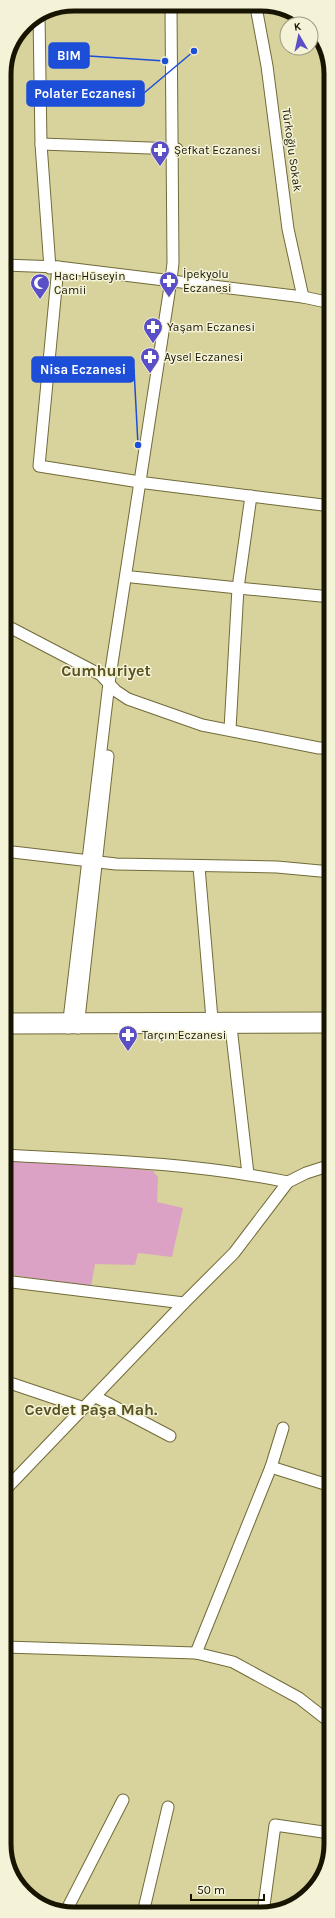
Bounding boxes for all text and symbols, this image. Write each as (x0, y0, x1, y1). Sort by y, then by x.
north arrow (279, 16, 319, 56)
text: K (293, 20, 303, 34)
callout: BIM (49, 43, 89, 68)
text: BIM (57, 48, 81, 63)
callout: Polater Eczanesi (27, 81, 144, 106)
text: Polater Eczanesi (34, 86, 136, 101)
street label: Türkoğlu Sokak (279, 107, 305, 193)
pharmacy icon: Şefkat Eczanesi (149, 139, 171, 167)
place label: Şefkat Eczanesi (174, 143, 261, 157)
place label: İpekyolu Eczanesi (183, 267, 232, 295)
place label: Hacı Hüseyin Camii (54, 269, 125, 297)
pharmacy icon: İpekyolu Eczanesi (158, 270, 180, 298)
mosque icon: Hacı Hüseyin Camii (29, 272, 51, 300)
pharmacy icon: Yaşam Eczanesi (142, 316, 164, 344)
place label: Yaşam Eczanesi (167, 320, 255, 334)
pharmacy icon: Aysel Eczanesi (139, 346, 161, 374)
place label: Aysel Eczanesi (164, 350, 243, 364)
callout: Nisa Eczanesi (32, 357, 134, 382)
text: Nisa Eczanesi (40, 362, 126, 377)
district label: Cumhuriyet (61, 661, 151, 680)
pharmacy icon: Tarçın Eczanesi (117, 1024, 139, 1052)
place label: Tarçın Eczanesi (142, 1028, 226, 1042)
district label: Cevdet Paşa Mah. (25, 1400, 158, 1419)
scale bar (191, 1876, 264, 1902)
text: 50 m (197, 1883, 225, 1897)

